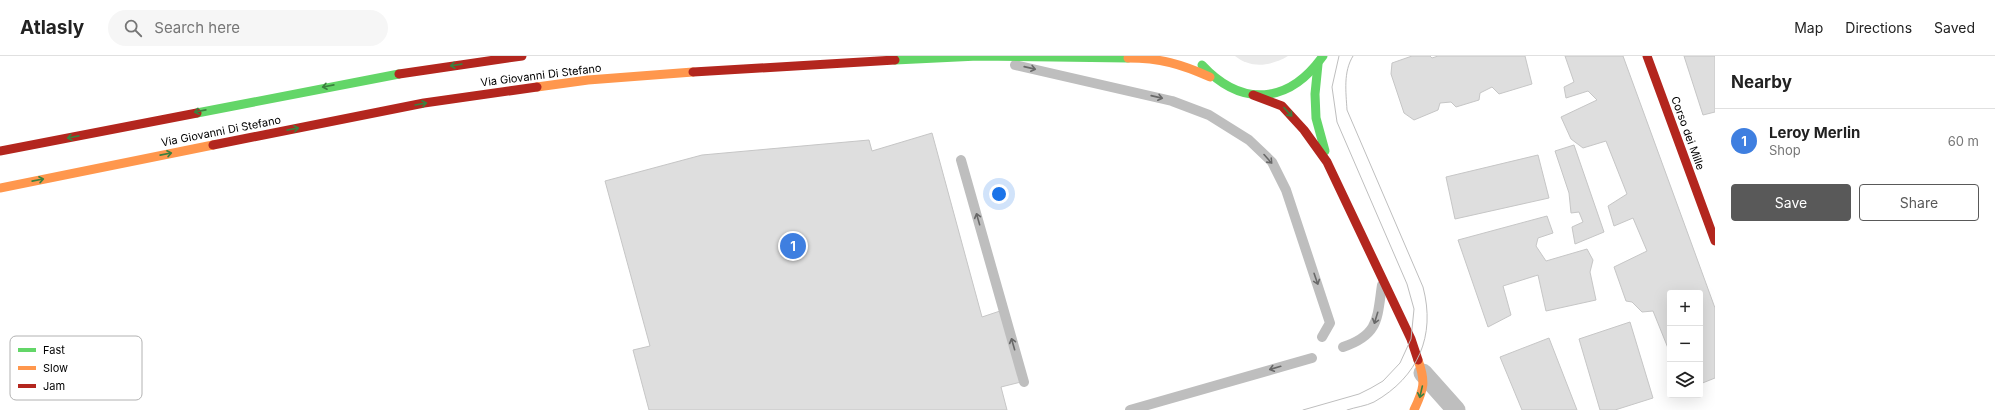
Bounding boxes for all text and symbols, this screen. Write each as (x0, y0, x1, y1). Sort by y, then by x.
search box (108, 10, 388, 46)
text: Atlasly (20, 16, 84, 39)
icon: search (122, 17, 144, 39)
text: Search here (154, 18, 240, 37)
text: Map (1794, 19, 1823, 36)
text: Directions (1845, 19, 1912, 36)
text: Saved (1934, 19, 1975, 36)
one-way arrow (450, 61, 463, 69)
street label: Via Giovanni Di Stefano (480, 61, 603, 89)
one-way arrow (1023, 65, 1036, 73)
text: Nearby (1731, 72, 1792, 92)
one-way arrow (322, 83, 335, 91)
one-way arrow (1150, 94, 1163, 101)
street label: Corso dei Mille (1668, 94, 1708, 172)
one-way arrow (414, 99, 427, 107)
one-way arrow (1283, 107, 1292, 117)
one-way arrow (194, 108, 207, 116)
street label: Via Giovanni Di Stefano (160, 112, 282, 149)
text: Leroy Merlin (1769, 123, 1860, 142)
one-way arrow (286, 124, 299, 132)
one-way arrow (66, 133, 79, 141)
text: 1 (1741, 133, 1747, 149)
text: 60 m (1948, 133, 1979, 149)
text: Shop (1769, 142, 1801, 158)
one-way arrow (159, 150, 172, 158)
one-way arrow (1264, 154, 1273, 164)
one-way arrow (31, 175, 44, 183)
your location (989, 184, 1009, 204)
button: Save (1731, 184, 1851, 221)
button: Share (1859, 184, 1979, 221)
one-way arrow (974, 213, 981, 226)
pin: 1 (780, 231, 806, 261)
one-way arrow (1313, 273, 1321, 285)
map controls (1667, 290, 1703, 398)
button: + (1667, 290, 1703, 326)
one-way arrow (1372, 311, 1379, 324)
button: − (1667, 326, 1703, 362)
legend (10, 336, 142, 400)
one-way arrow (1009, 338, 1016, 351)
text: Fast (43, 343, 65, 357)
text: Slow (43, 361, 68, 375)
button: layers (1667, 362, 1703, 398)
one-way arrow (1268, 365, 1281, 373)
text: Jam (43, 379, 65, 393)
one-way arrow (1417, 385, 1425, 398)

